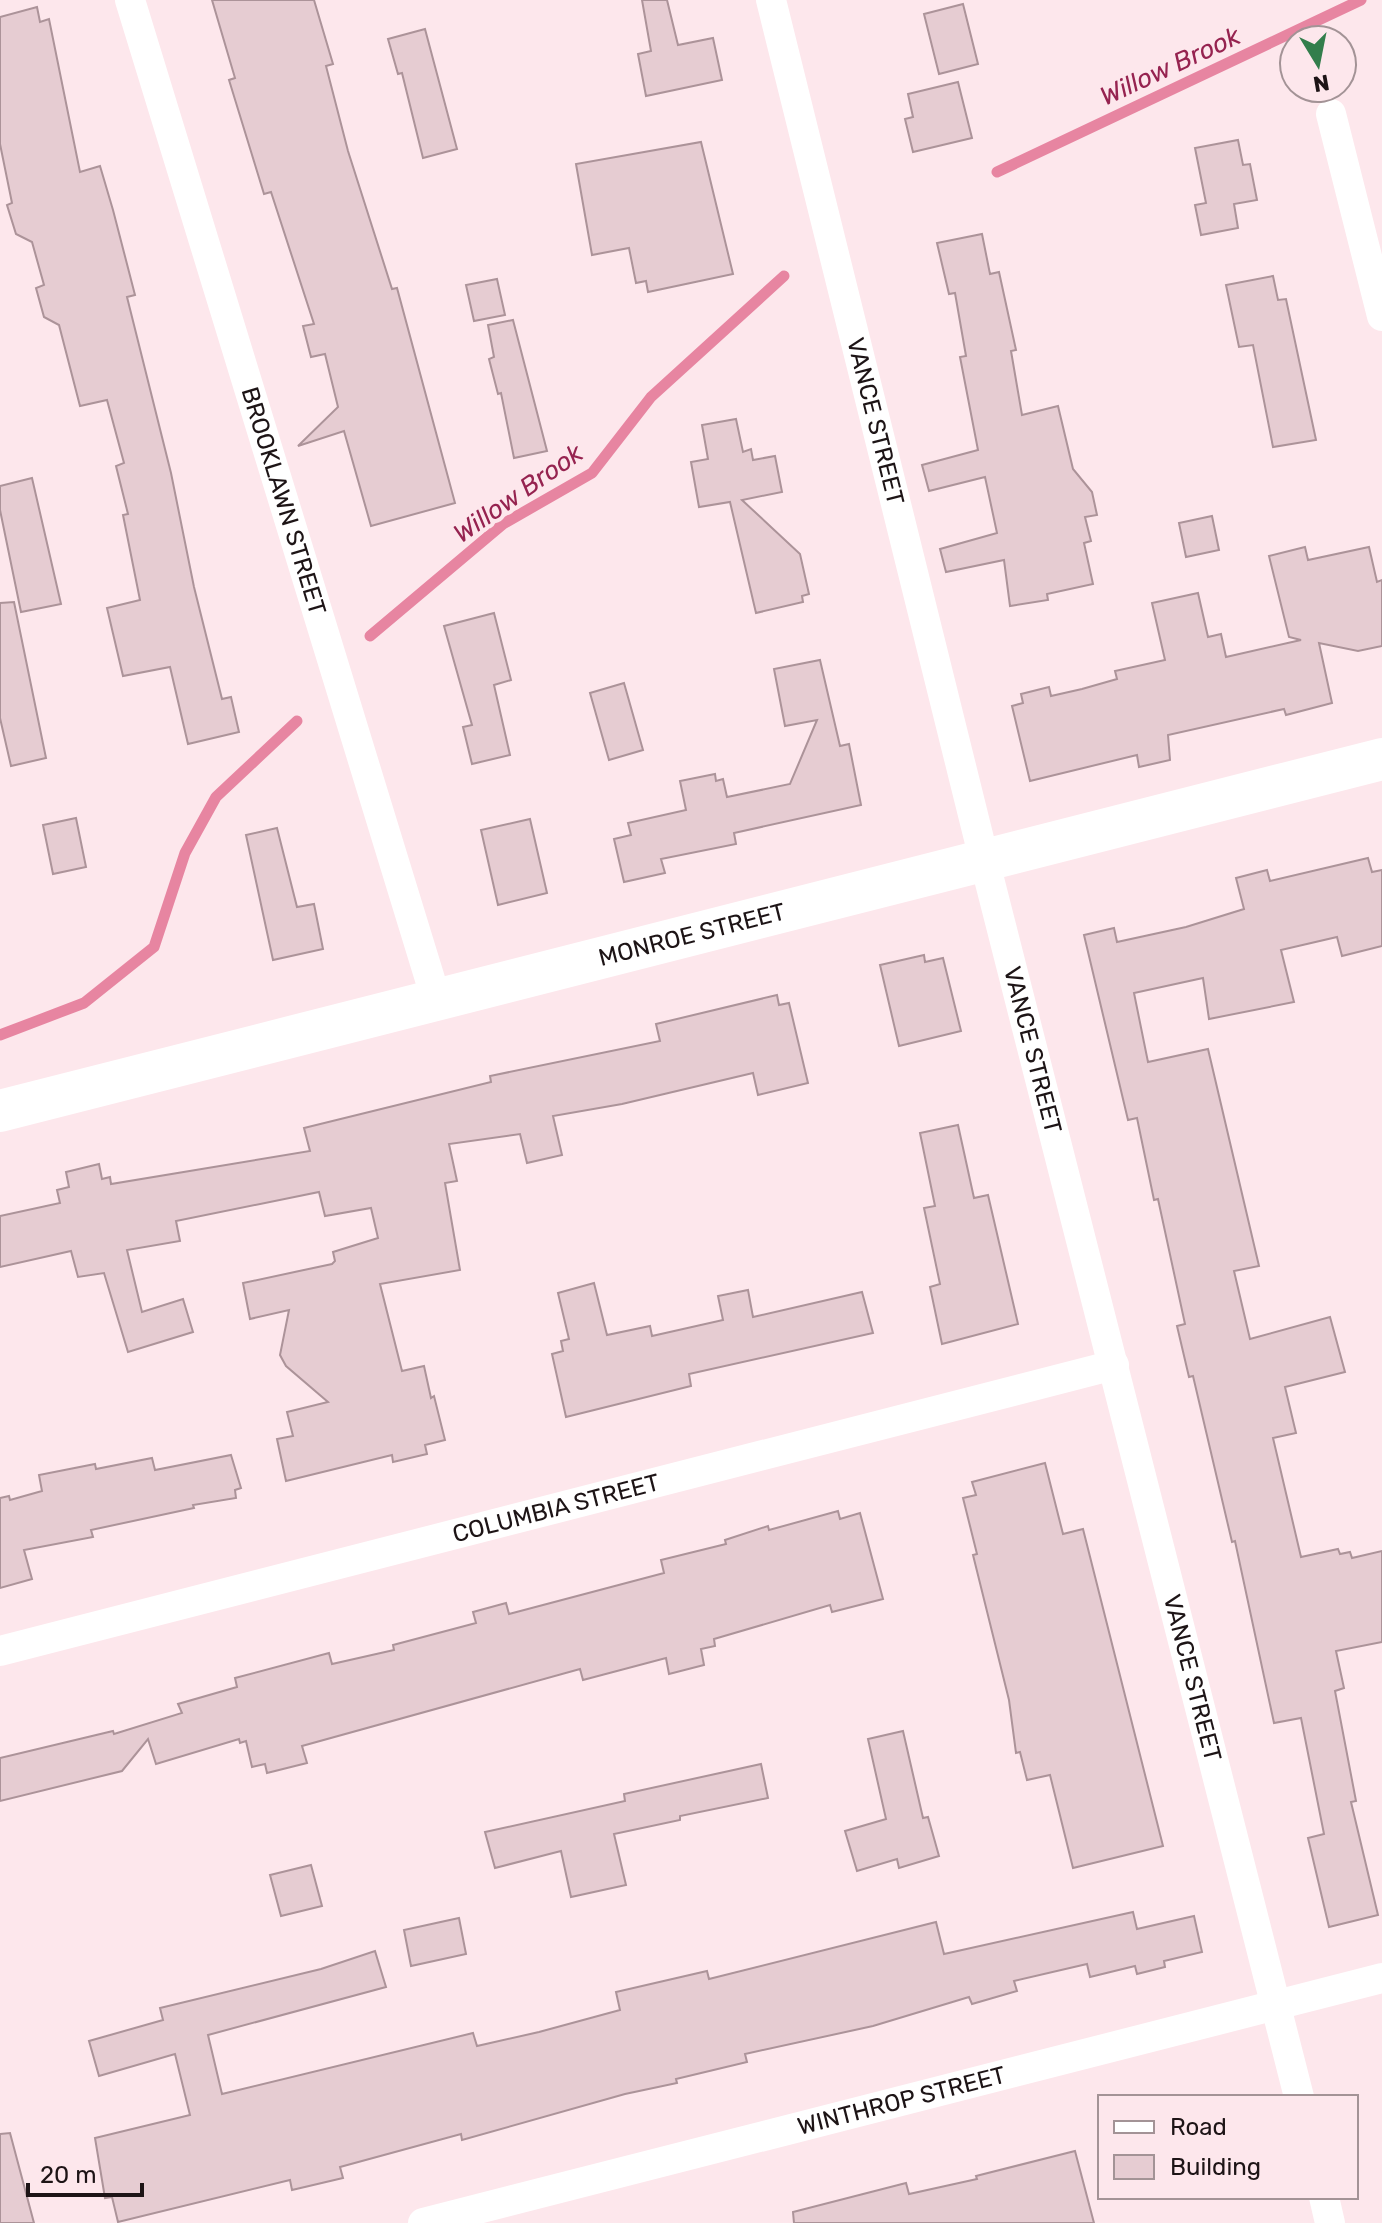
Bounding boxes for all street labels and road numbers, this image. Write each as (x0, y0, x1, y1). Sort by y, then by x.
street label: VANCE STREET (841, 335, 910, 508)
street label: BROOKLAWN STREET (235, 384, 332, 618)
street label: MONROE STREET (596, 898, 788, 972)
street label: VANCE STREET (998, 964, 1067, 1136)
street label: COLUMBIA STREET (450, 1468, 662, 1548)
street label: VANCE STREET (1158, 1592, 1227, 1764)
street label: WINTHROP STREET (795, 2061, 1009, 2141)

